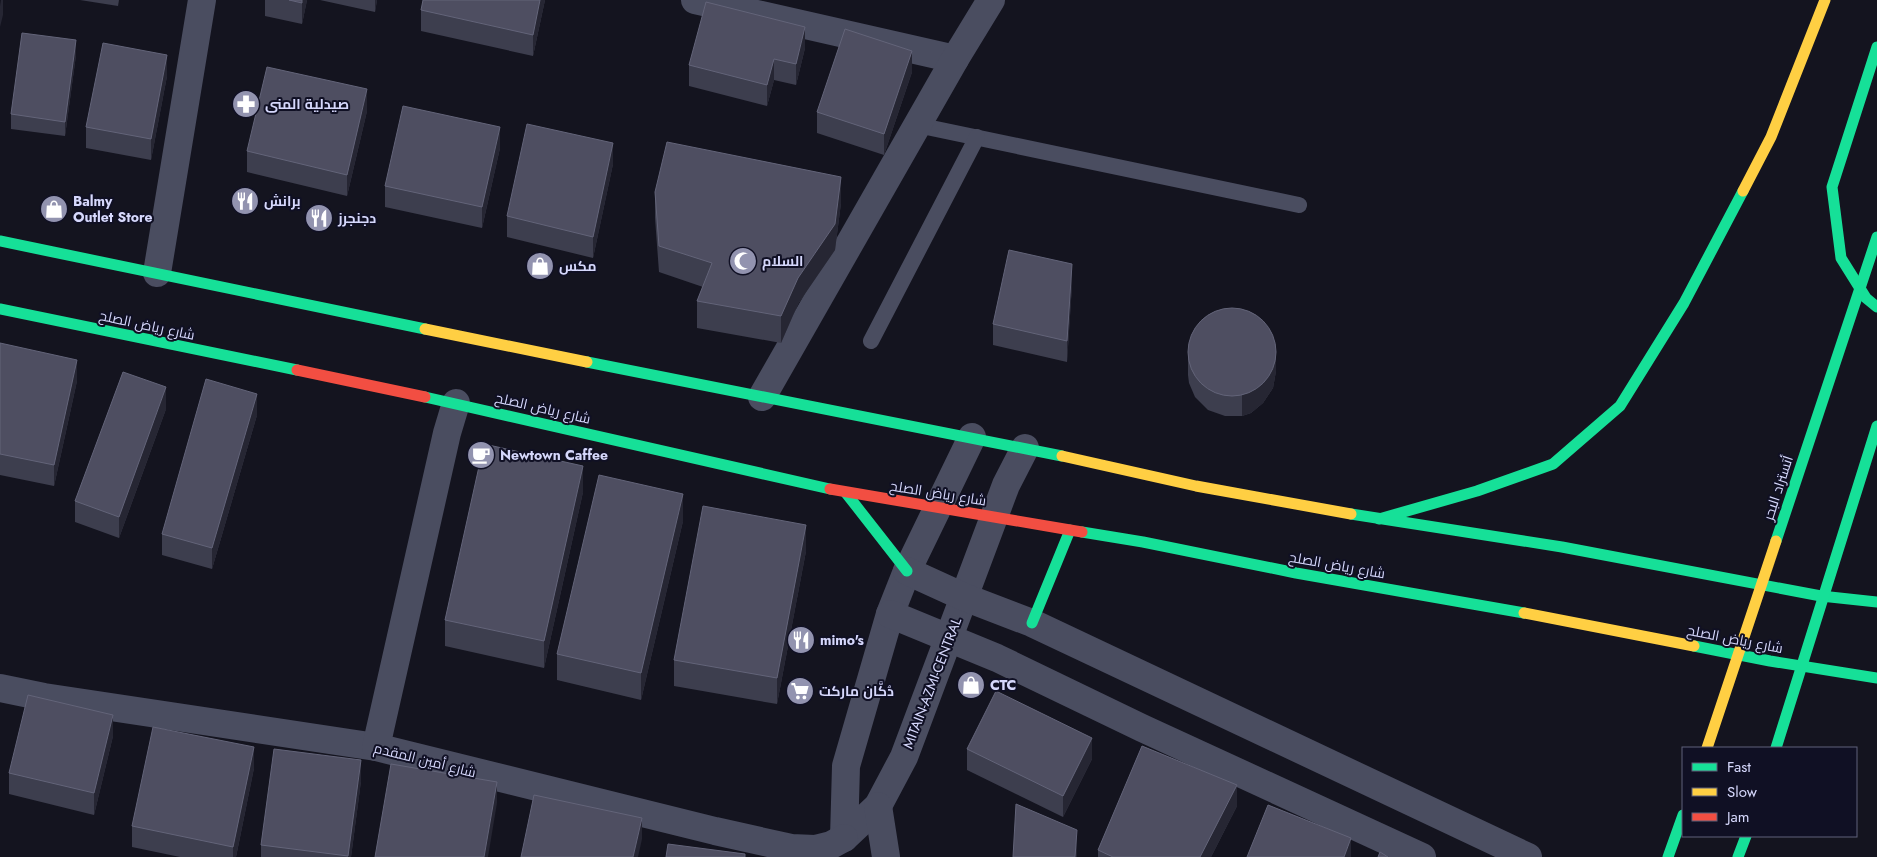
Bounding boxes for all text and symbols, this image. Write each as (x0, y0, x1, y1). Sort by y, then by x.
pharmacy icon: صيدلية المنى (231, 89, 261, 119)
place label: صيدلية المنى (265, 94, 349, 114)
restaurant icon: برانش (230, 186, 260, 216)
place label: Balmy Outlet Store (73, 191, 152, 227)
place label: برانش (264, 191, 301, 211)
shop icon: Balmy Outlet Store (39, 194, 69, 224)
restaurant icon: دجنجرز (304, 203, 334, 233)
place label: دجنجرز (337, 208, 376, 228)
mosque icon: السلام (728, 246, 758, 276)
shop icon: مكس (525, 251, 555, 281)
place label: السلام (762, 251, 803, 271)
place label: مكس (559, 256, 597, 276)
street label: شارع رياض الصلح (97, 305, 197, 345)
street label: شارع رياض الصلح (493, 387, 593, 429)
cafe icon: Newtown Caffee (466, 440, 496, 470)
place label: Newtown Caffee (500, 445, 608, 465)
street label: أتستراد البحر (1758, 453, 1798, 524)
street label: شارع رياض الصلح (888, 475, 988, 511)
street label: شارع رياض الصلح (1287, 547, 1387, 583)
street label: MITAIN-AZMI-CENTRAL (898, 614, 966, 751)
street label: شارع رياض الصلح (1685, 620, 1785, 658)
restaurant icon: mimo's (786, 625, 816, 655)
place label: mimo's (820, 630, 865, 650)
shop icon: CTC (956, 670, 986, 700)
place label: CTC (990, 675, 1016, 695)
supermarket icon: دُكَّان ماركت (785, 676, 815, 706)
place label: دُكَّان ماركت (819, 681, 894, 701)
street label: شارع أمين المقدم (372, 738, 478, 782)
legend (1682, 747, 1857, 837)
text: Fast (1727, 756, 1751, 778)
text: Slow (1727, 781, 1758, 803)
text: Jam (1725, 806, 1750, 828)

